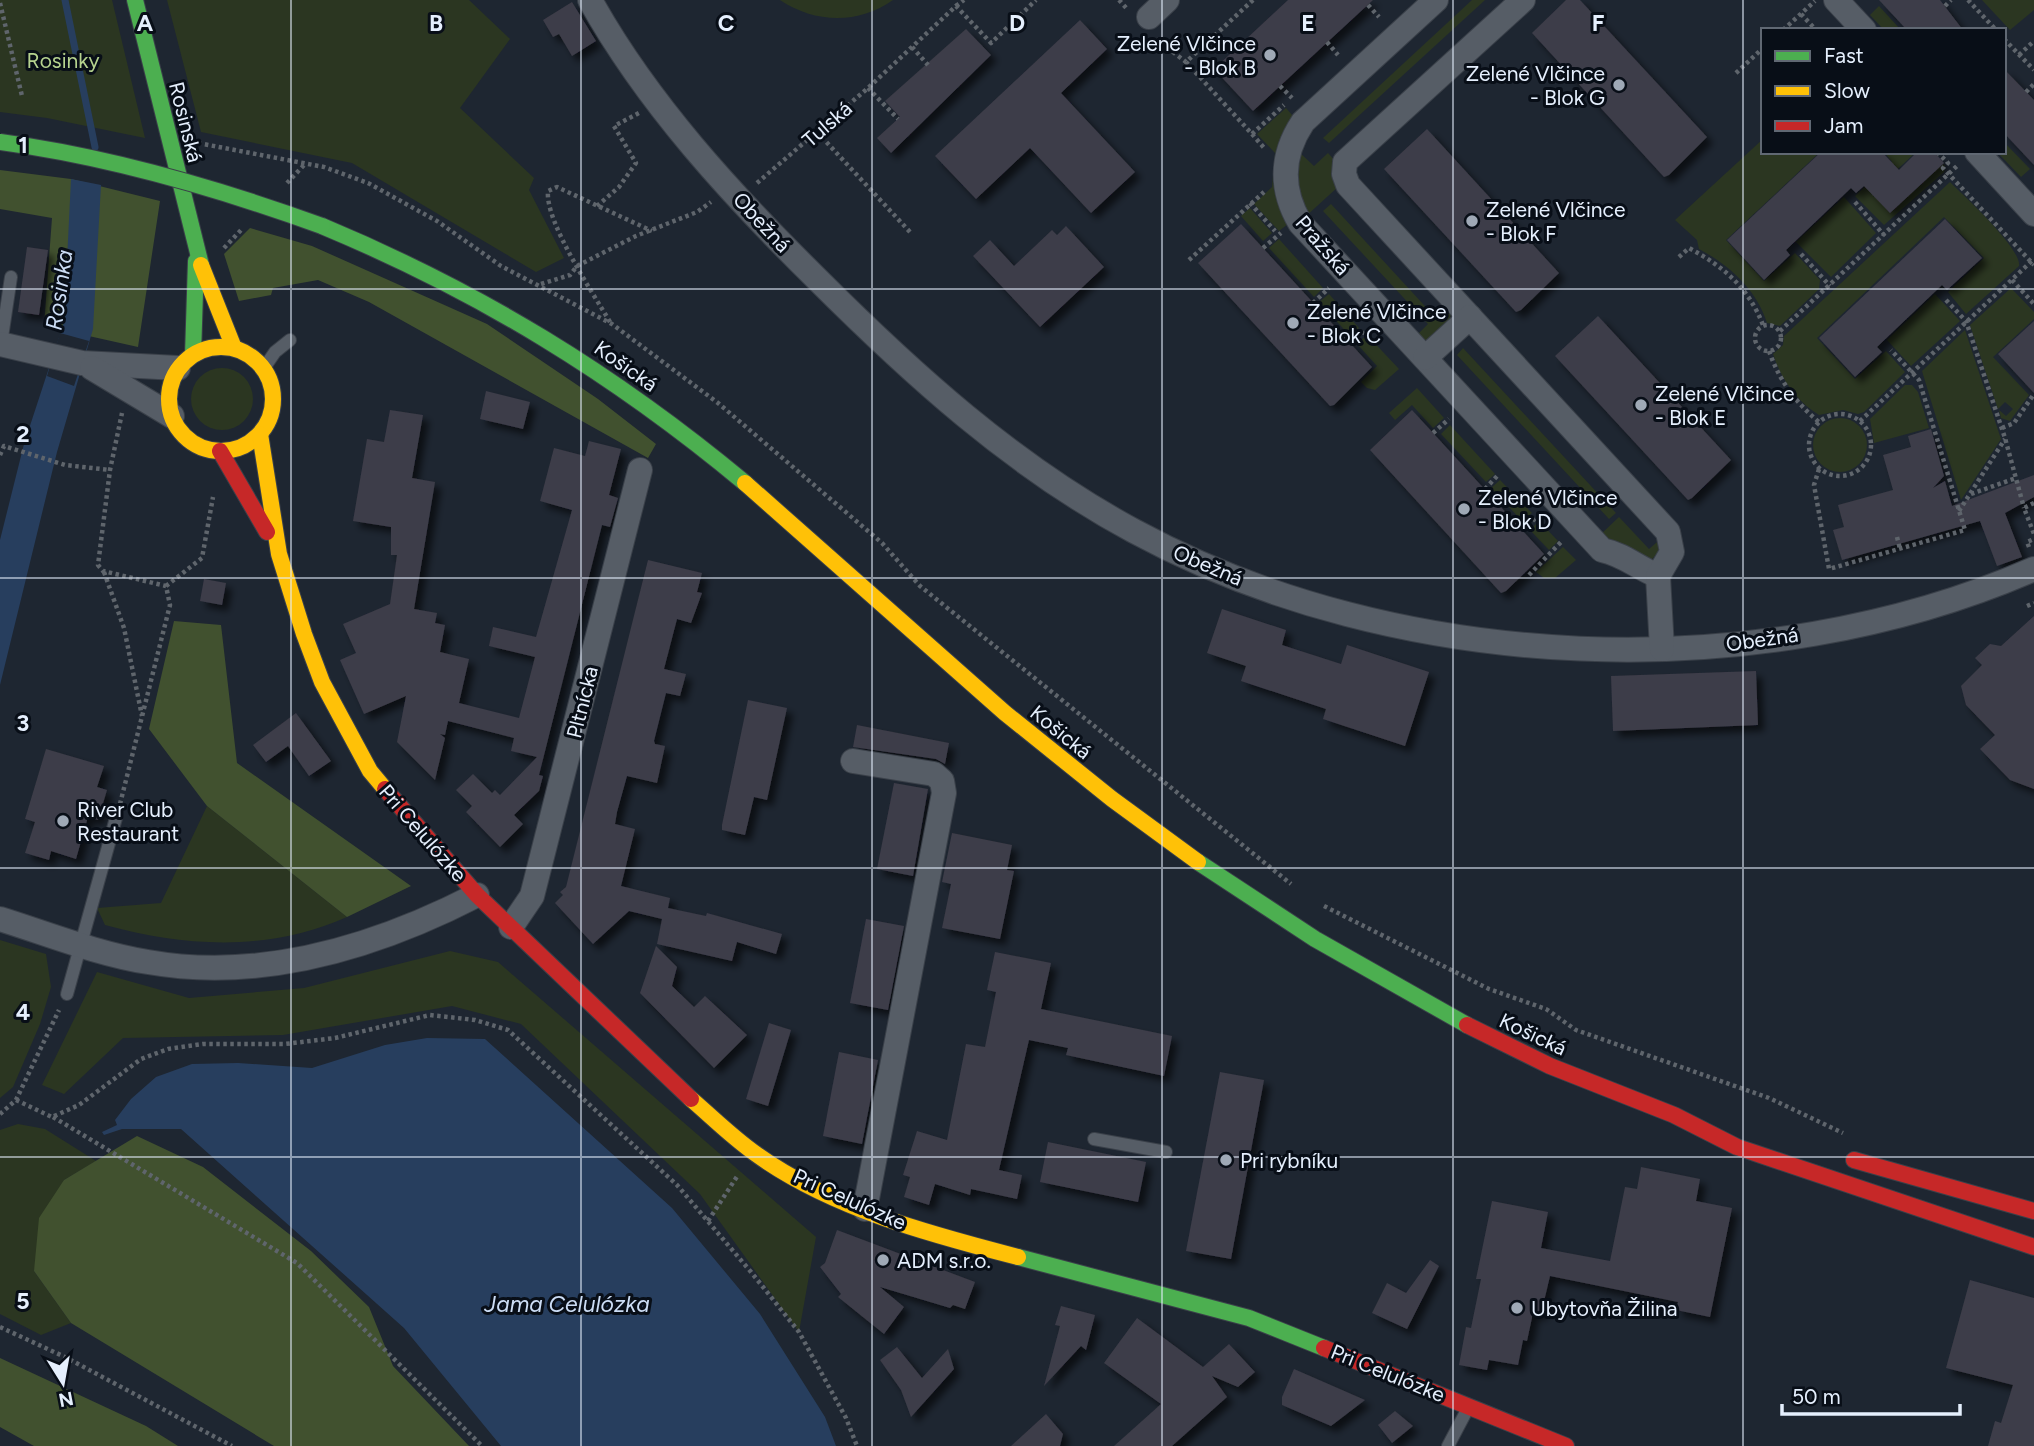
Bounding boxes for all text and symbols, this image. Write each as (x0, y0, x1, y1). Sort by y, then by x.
text: A (137, 9, 154, 37)
text: B (429, 9, 443, 37)
text: C (718, 9, 735, 37)
text: D (1009, 9, 1025, 37)
text: E (1301, 9, 1315, 37)
text: F (1592, 9, 1605, 37)
legend (1761, 28, 2006, 154)
place label: Zelené Vlčince - Blok B (1117, 31, 1256, 80)
text: Fast (1824, 43, 1864, 68)
marker: Zelené Vlčince - Blok B (1262, 47, 1278, 63)
park label: Rosinky (27, 48, 99, 73)
place label: Zelené Vlčince - Blok G (1466, 61, 1605, 110)
marker: Zelené Vlčince - Blok G (1611, 77, 1627, 93)
text: Slow (1824, 78, 1870, 103)
street label: Rosinská (164, 79, 208, 165)
street label: Tulská (797, 96, 857, 152)
text: Jam (1824, 113, 1863, 138)
text: 1 (18, 131, 28, 159)
street label: Obežná (728, 187, 796, 257)
place label: Zelené Vlčince - Blok F (1486, 197, 1625, 246)
street label: Pražská (1290, 210, 1356, 280)
marker: Zelené Vlčince - Blok F (1464, 213, 1480, 229)
water label: Rosinka (39, 248, 79, 332)
place label: Zelené Vlčince - Blok C (1307, 299, 1446, 348)
marker: Zelené Vlčince - Blok C (1285, 315, 1301, 331)
street label: Košická (590, 335, 662, 397)
place label: Zelené Vlčince - Blok E (1655, 381, 1794, 430)
marker: Zelené Vlčince - Blok E (1633, 397, 1649, 413)
text: 2 (16, 420, 30, 448)
place label: Zelené Vlčince - Blok D (1478, 485, 1617, 534)
marker: Zelené Vlčince - Blok D (1456, 501, 1472, 517)
street label: Obežná (1170, 539, 1246, 591)
street label: Obežná (1724, 622, 1800, 656)
street label: Pltnícka (561, 663, 603, 741)
street label: Košická (1025, 700, 1097, 764)
text: 3 (17, 709, 29, 737)
street label: Pri Celulózke (374, 779, 472, 887)
place label: River Club Restaurant (77, 797, 179, 846)
marker: River Club Restaurant (55, 813, 71, 829)
text: 4 (16, 998, 30, 1026)
street label: Košická (1495, 1008, 1571, 1060)
place label: Pri rybníku (1240, 1148, 1338, 1173)
marker: Pri rybníku (1218, 1152, 1234, 1168)
street label: Pri Celulózke (790, 1163, 910, 1235)
place label: ADM s.r.o. (897, 1248, 991, 1273)
marker: ADM s.r.o. (875, 1252, 891, 1268)
text: 5 (16, 1287, 30, 1315)
water label: Jama Celulózka (483, 1290, 650, 1318)
place label: Ubytovňa Žilina (1531, 1296, 1678, 1321)
marker: Ubytovňa Žilina (1509, 1300, 1525, 1316)
street label: Pri Celulózke (1327, 1339, 1449, 1407)
north arrow (28, 1348, 98, 1418)
scale bar (1782, 1372, 1960, 1416)
text: 50 m (1792, 1384, 1841, 1409)
text: N (57, 1387, 76, 1412)

